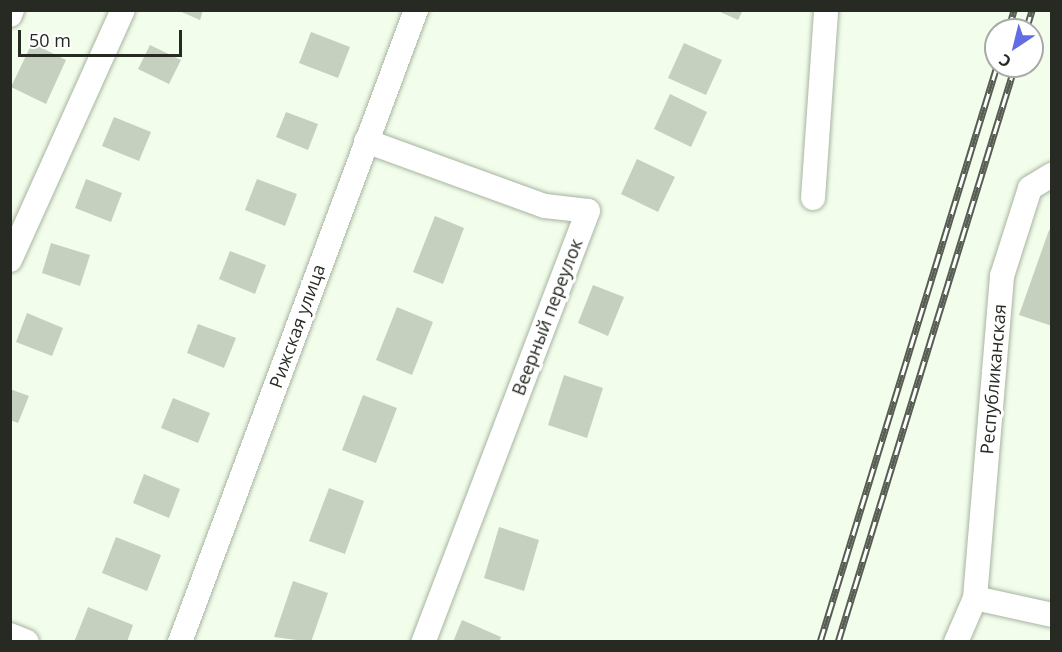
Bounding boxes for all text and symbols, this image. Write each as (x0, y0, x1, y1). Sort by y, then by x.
scale bar (21, 18, 184, 56)
north arrow (984, 18, 1044, 78)
text: 50 m (29, 28, 71, 52)
text: С (994, 49, 1015, 73)
street label: Веерный переулок (507, 236, 587, 398)
street label: Рижская улица (265, 261, 329, 391)
street label: Республиканская (976, 303, 1010, 455)

